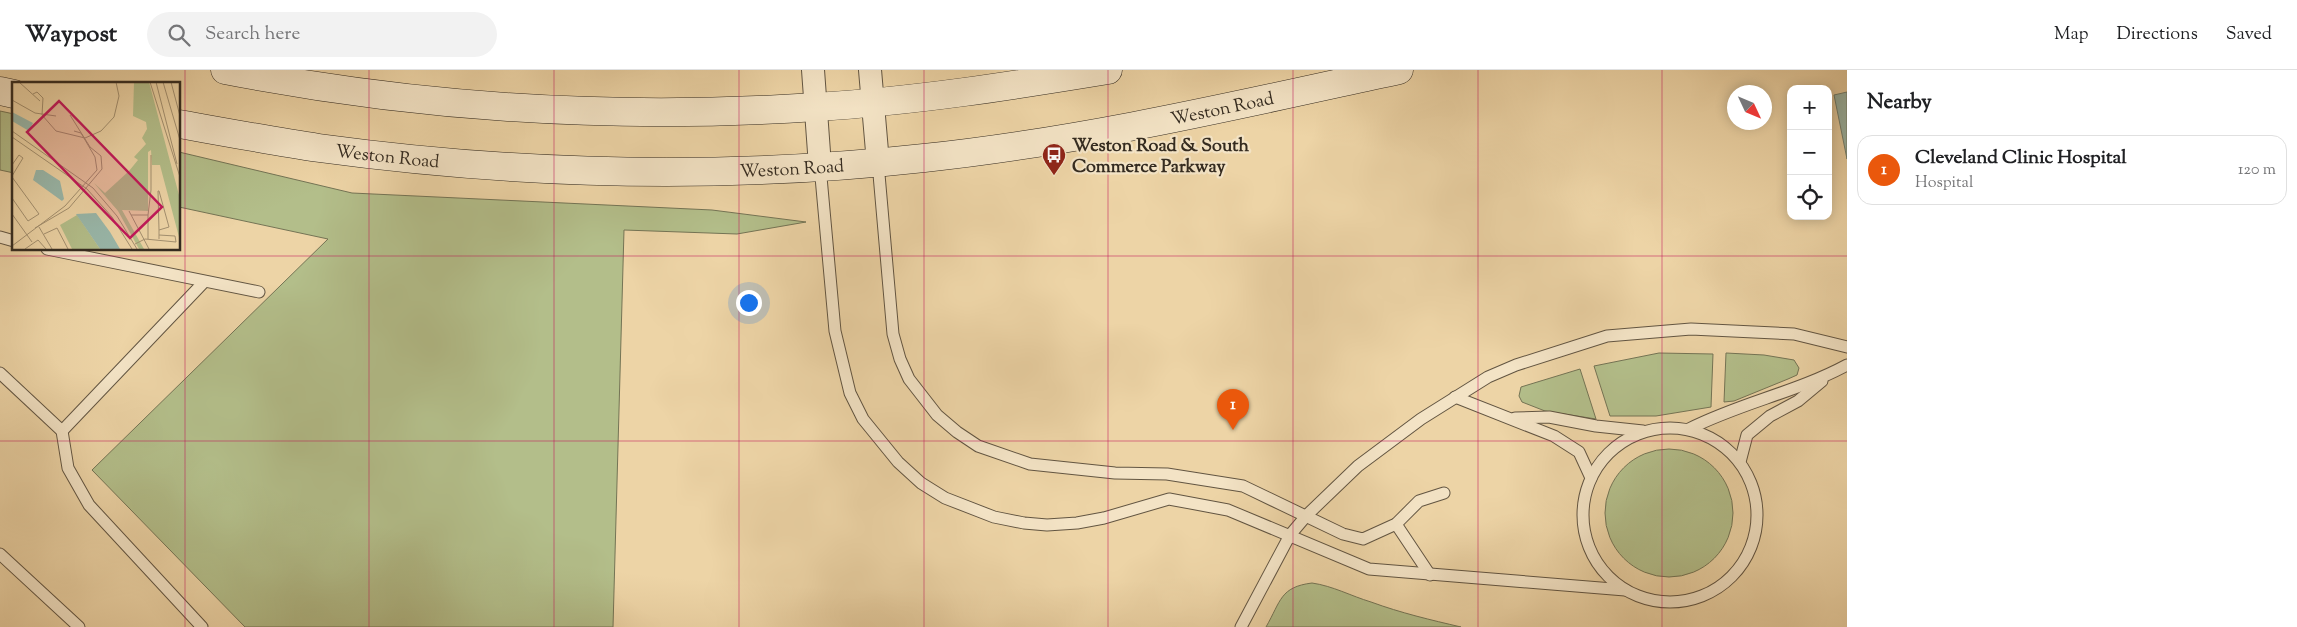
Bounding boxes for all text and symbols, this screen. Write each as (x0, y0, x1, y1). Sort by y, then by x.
search box (147, 12, 497, 57)
text: Waypost (25, 18, 117, 52)
icon: search (165, 21, 193, 49)
text: Search here (205, 21, 300, 48)
text: Map (2054, 22, 2089, 48)
text: Directions (2117, 22, 2198, 48)
text: Saved (2226, 22, 2272, 48)
inset map (12, 82, 180, 250)
north arrow (1727, 85, 1772, 130)
map controls (1787, 85, 1832, 220)
button: + (1787, 85, 1832, 130)
street label: Weston Road (1169, 87, 1277, 134)
text: Nearby (1867, 88, 1932, 118)
button: − (1787, 130, 1832, 175)
place label: Weston Road & South Commerce Parkway (1072, 134, 1249, 181)
street label: Weston Road (334, 139, 441, 176)
bus stop icon: Weston Road & South Commerce Parkway (1041, 142, 1067, 176)
text: Cleveland Clinic Hospital (1915, 145, 2127, 172)
street label: Weston Road (739, 154, 845, 186)
text: 1 (1881, 159, 1887, 182)
text: 120 m (2238, 159, 2276, 182)
text: Hospital (1915, 172, 1973, 195)
button: locate (1787, 175, 1832, 220)
your location (736, 290, 762, 316)
pin: 1 (1217, 389, 1249, 430)

